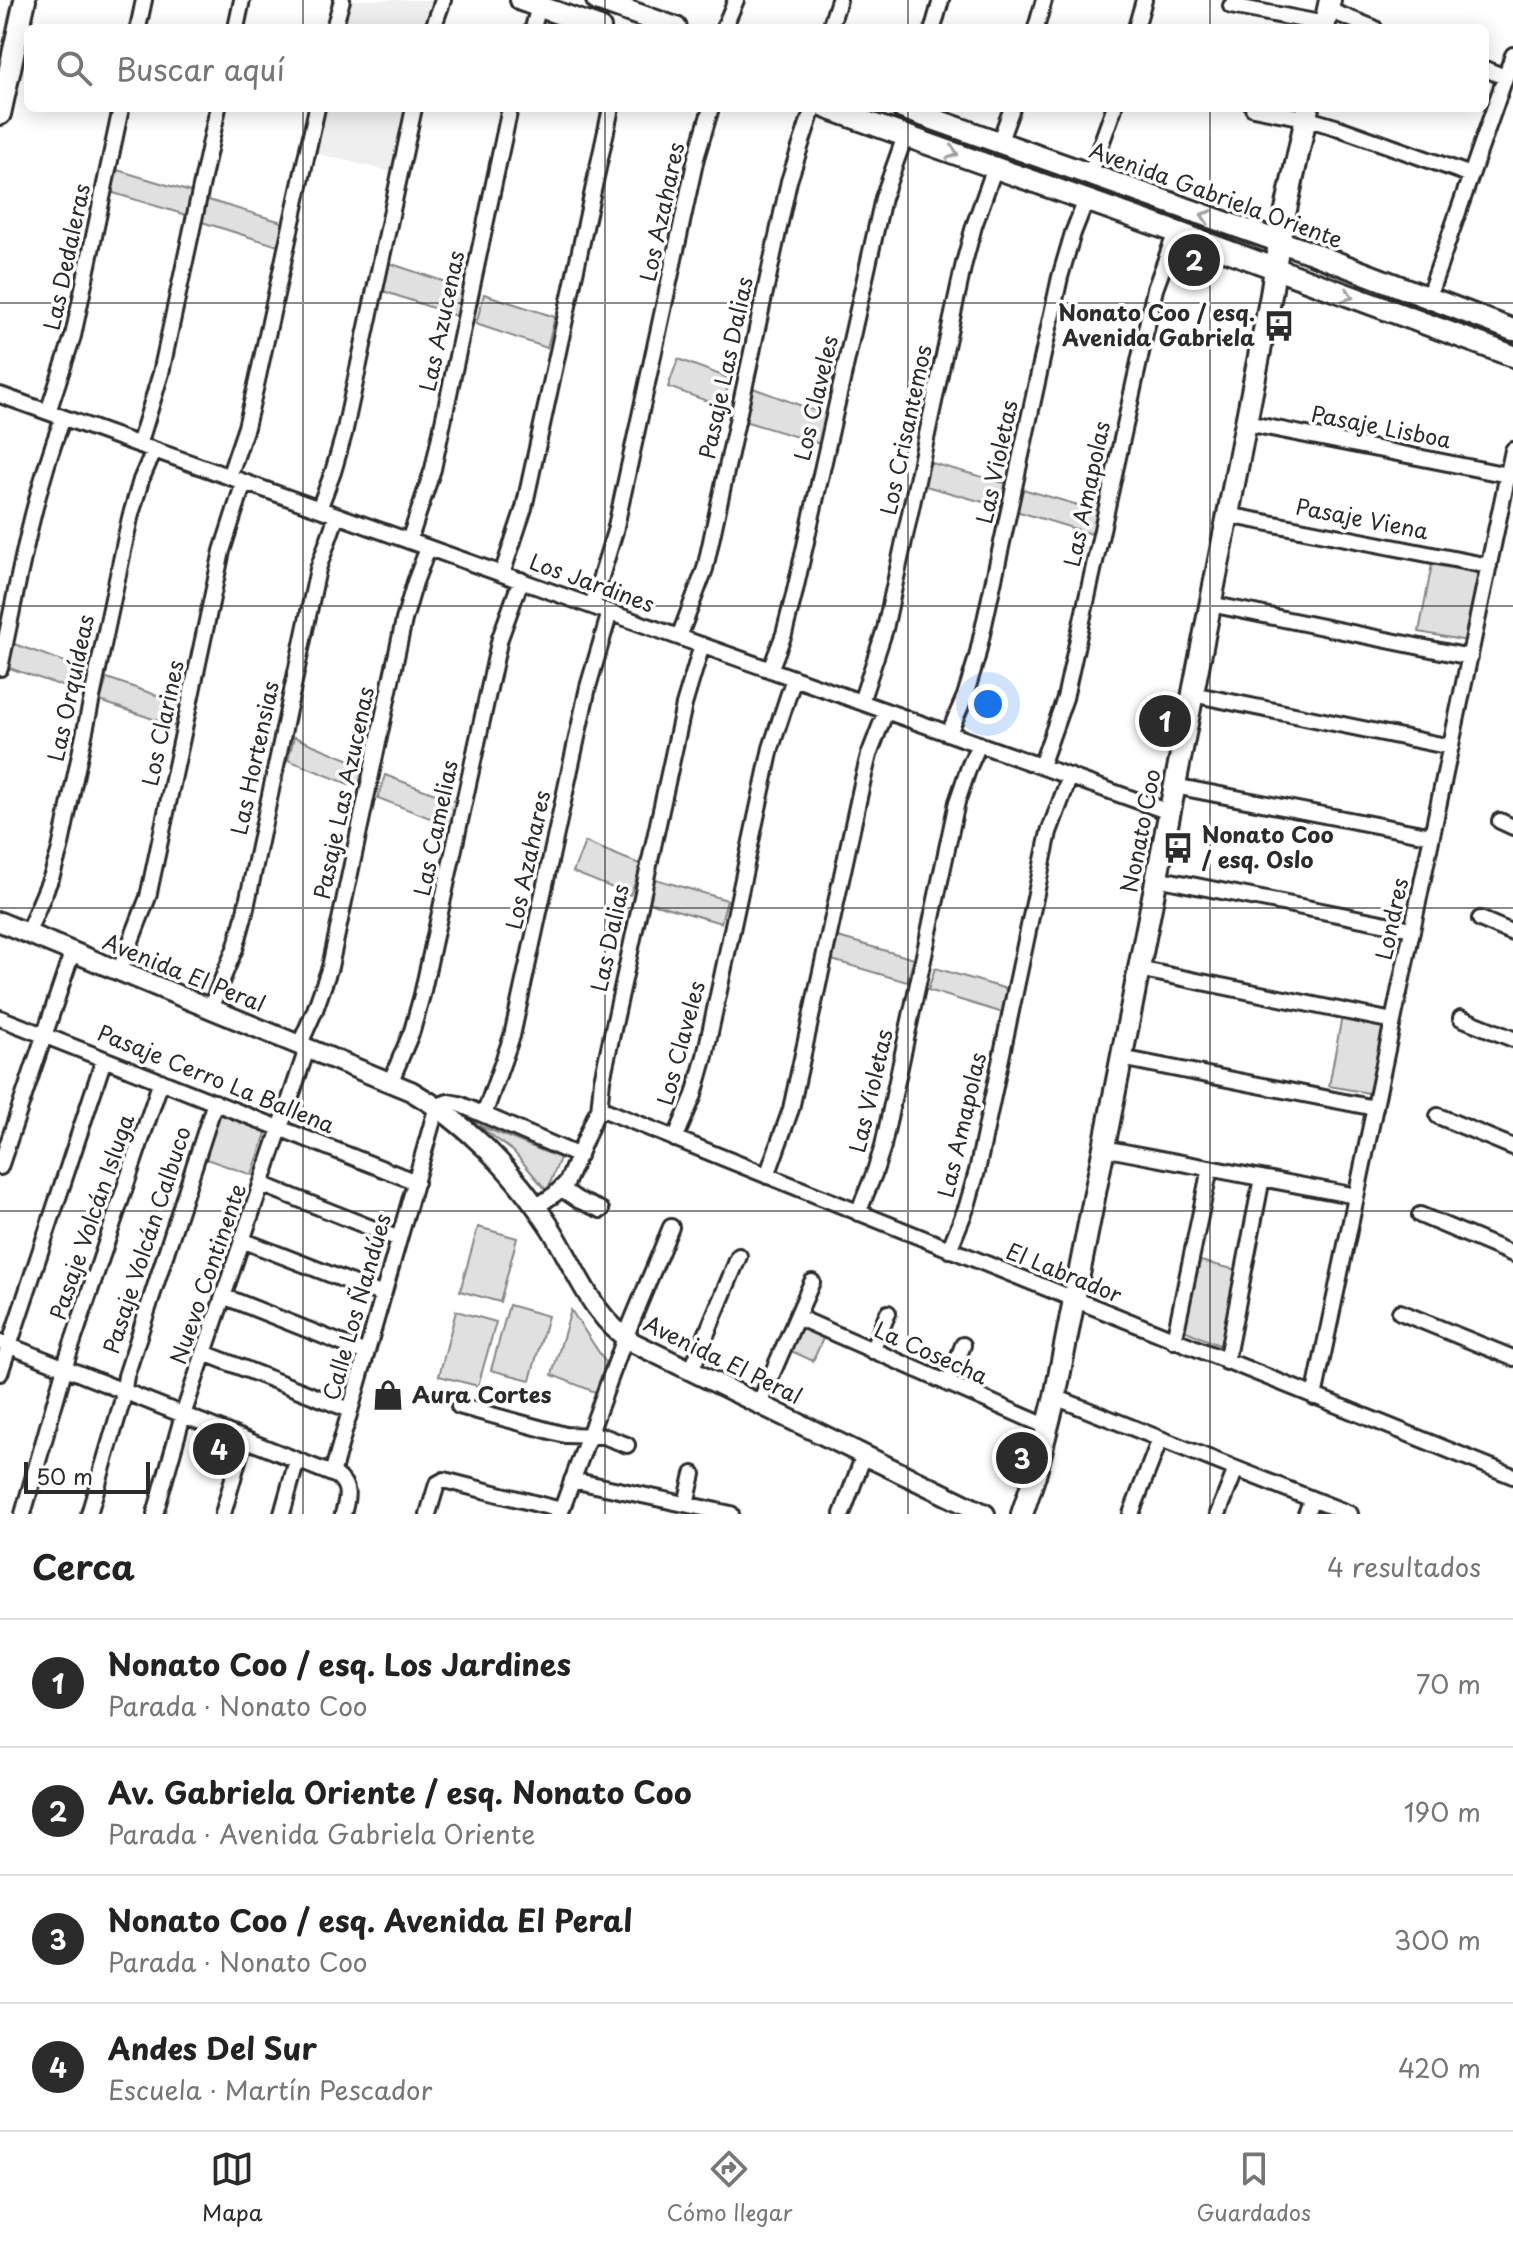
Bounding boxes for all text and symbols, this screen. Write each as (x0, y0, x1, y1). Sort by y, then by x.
search box (24, 24, 1489, 112)
icon: search (52, 46, 96, 90)
text: Buscar aquí (116, 46, 285, 91)
street label: Avenida Gabriela Oriente (1085, 132, 1348, 255)
street label: Los Azahares (630, 139, 691, 284)
one-way arrow (946, 143, 960, 159)
street label: Las Dedaleras (34, 180, 97, 333)
one-way arrow (1200, 209, 1214, 225)
pin: 2 (1168, 230, 1220, 290)
street label: Las Azucenas (410, 247, 472, 394)
street label: Pasaje Las Dalias (689, 274, 760, 462)
one-way arrow (1340, 286, 1354, 303)
place label: Nonato Coo / esq. Avenida Gabriela (1058, 295, 1255, 353)
bus stop icon: Nonato Coo / esq. Avenida Gabriela (1262, 309, 1296, 343)
street label: Los Claveles (784, 332, 845, 464)
street label: Los Crisantemos (870, 342, 939, 518)
street label: Pasaje Lisboa (1309, 396, 1455, 455)
street label: Las Violetas (966, 397, 1025, 527)
street label: Las Amapolas (1054, 418, 1117, 570)
street label: Pasaje Viena (1293, 489, 1432, 547)
street label: Los Jardines (525, 544, 660, 619)
street label: Las Orquídeas (38, 611, 101, 764)
street label: Los Clarines (132, 657, 191, 789)
street label: Las Hortensias (221, 678, 286, 838)
street label: Pasaje Las Azucenas (304, 683, 381, 902)
your location (968, 684, 1008, 724)
pin: 1 (1139, 691, 1191, 751)
street label: Las Camelias (404, 757, 465, 899)
street label: Nonato Coo (1111, 766, 1168, 896)
street label: Los Azahares (496, 787, 557, 932)
place label: Nonato Coo / esq. Oslo (1201, 817, 1334, 875)
bus stop icon: Nonato Coo / esq. Oslo (1161, 831, 1195, 865)
street label: Londres (1366, 875, 1415, 963)
street label: Las Dalias (581, 881, 636, 995)
street label: Avenida El Peral (98, 924, 271, 1019)
street label: Los Claveles (647, 977, 712, 1109)
street label: Pasaje Cerro La Ballena (93, 1015, 340, 1140)
street label: Las Violetas (839, 1026, 900, 1156)
street label: Las Amapolas (928, 1049, 993, 1201)
street label: Pasaje Volcán Isluga (40, 1109, 141, 1324)
street label: Pasaje Volcán Calbuco (93, 1122, 198, 1357)
street label: Nuevo Continente (160, 1179, 253, 1368)
street label: Calle Los Ñandúes (313, 1209, 398, 1404)
street label: El Labrador (1002, 1233, 1127, 1310)
street label: Avenida El Peral (639, 1306, 808, 1411)
street label: La Cosecha (870, 1312, 994, 1391)
place label: Aura Cortes (412, 1377, 552, 1410)
shop icon: Aura Cortes (371, 1378, 405, 1412)
pin: 4 (193, 1419, 245, 1479)
pin: 3 (996, 1428, 1048, 1488)
scale bar (24, 1458, 150, 1494)
text: 50 m (36, 1459, 93, 1492)
text: Cerca (32, 1540, 135, 1592)
text: 4 resultados (1327, 1547, 1481, 1586)
text: Nonato Coo / esq. Los Jardines (108, 1641, 571, 1686)
text: 1 (52, 1664, 64, 1703)
text: 70 m (1416, 1664, 1481, 1703)
text: Parada · Nonato Coo (108, 1686, 368, 1725)
text: Av. Gabriela Oriente / esq. Nonato Coo (108, 1769, 692, 1814)
text: 2 (49, 1792, 67, 1831)
text: 190 m (1404, 1792, 1481, 1831)
text: Parada · Avenida Gabriela Oriente (108, 1814, 535, 1853)
text: Nonato Coo / esq. Avenida El Peral (108, 1897, 633, 1942)
text: 3 (49, 1920, 67, 1959)
text: 300 m (1394, 1920, 1481, 1959)
text: Parada · Nonato Coo (108, 1942, 368, 1981)
text: Andes Del Sur (108, 2025, 317, 2070)
text: 4 (49, 2048, 67, 2087)
text: 420 m (1398, 2048, 1481, 2087)
text: Escuela · Martín Pescador (108, 2070, 432, 2109)
tab: Mapa (202, 2147, 263, 2228)
tab: Cómo llegar (667, 2147, 792, 2228)
tab: Guardados (1196, 2147, 1311, 2228)

